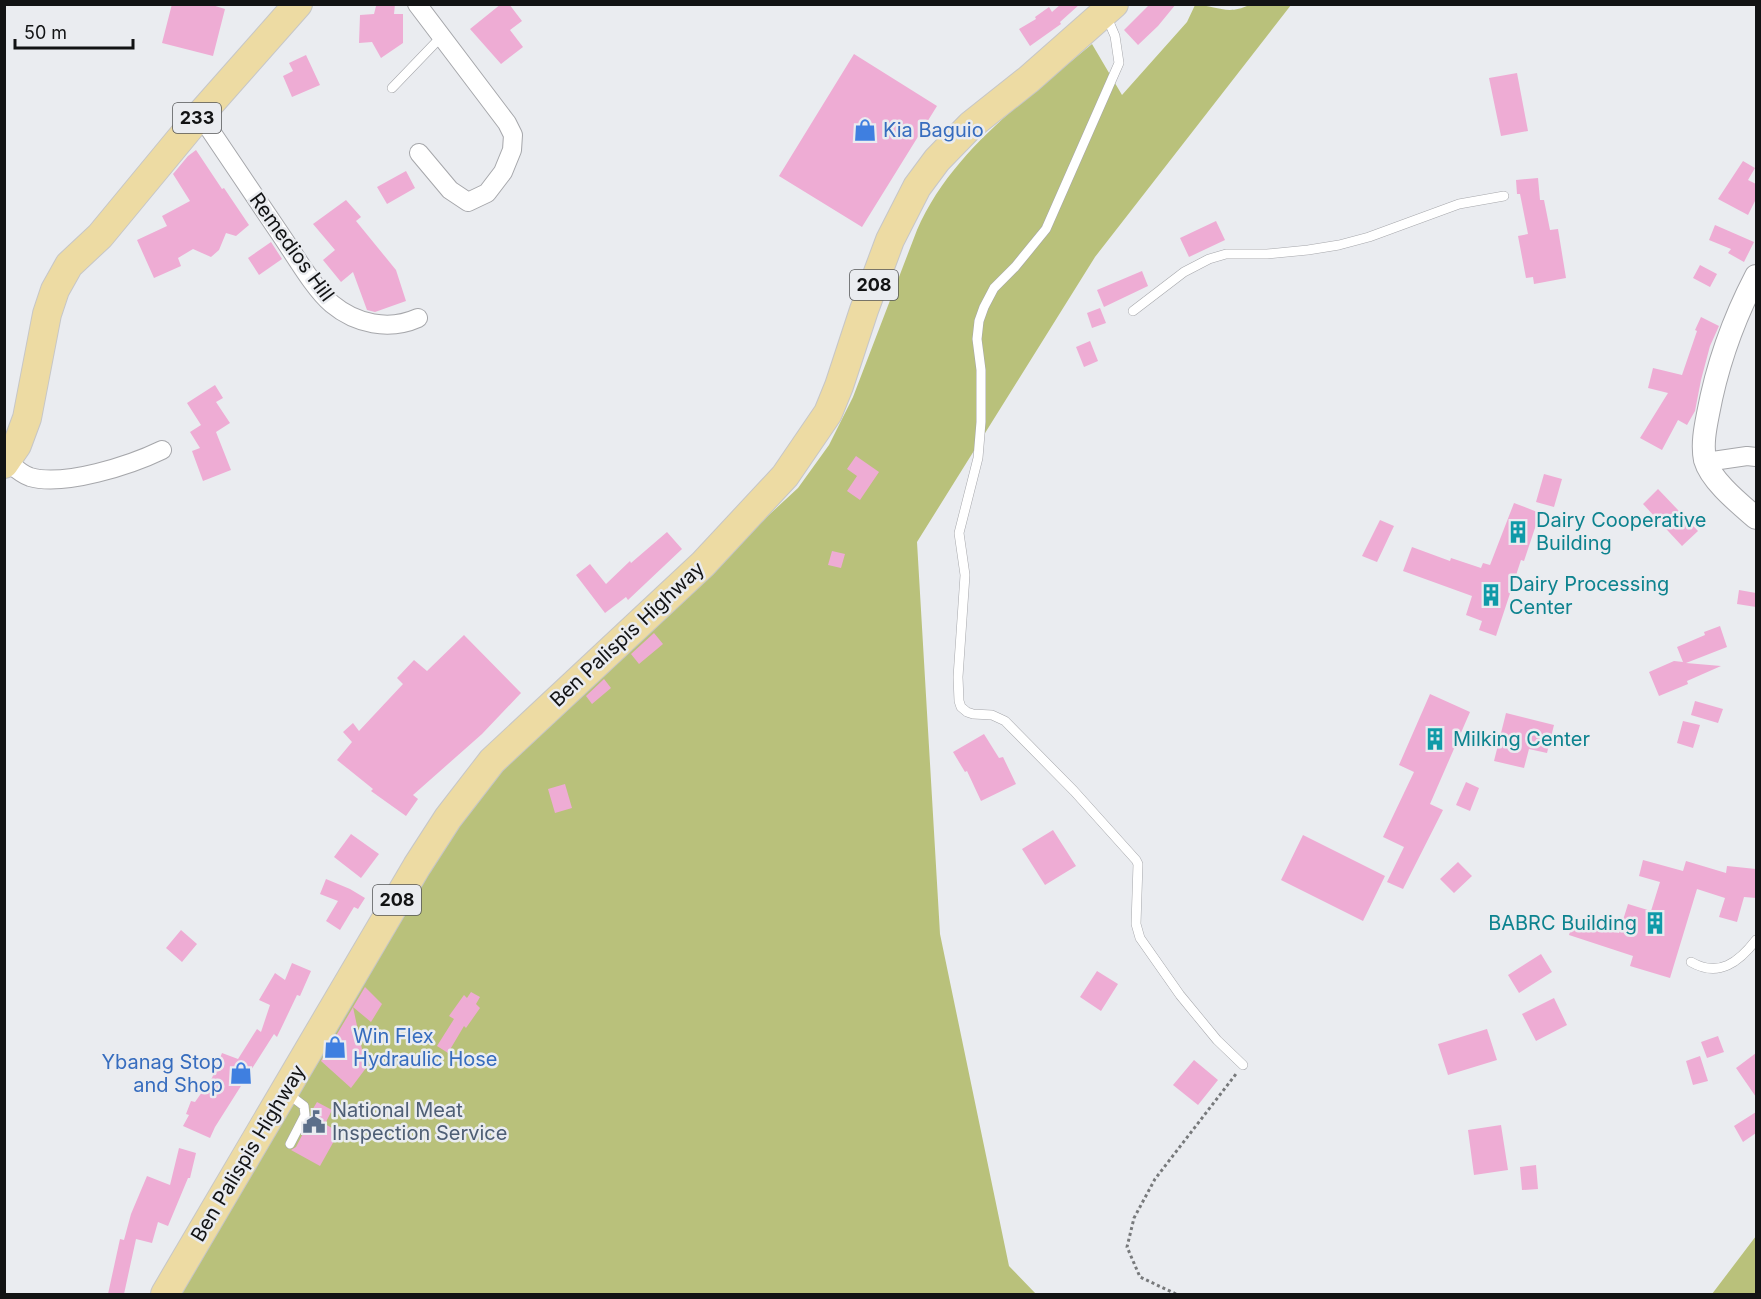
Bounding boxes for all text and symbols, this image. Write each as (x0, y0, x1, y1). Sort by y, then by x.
scale bar (15, 12, 134, 50)
text: 50 m (24, 22, 67, 43)
road number: 233 (173, 103, 221, 133)
shop icon: Kia Baguio (852, 117, 878, 143)
place label: Kia Baguio (883, 118, 984, 142)
street label: Remedios Hill (245, 188, 339, 306)
road number: 208 (850, 270, 898, 300)
place label: Dairy Cooperative Building (1536, 508, 1706, 555)
building icon: Dairy Cooperative Building (1505, 519, 1531, 545)
street label: Ben Palispis Highway (545, 556, 709, 712)
place label: Dairy Processing Center (1509, 572, 1669, 619)
building icon: Dairy Processing Center (1478, 582, 1504, 608)
building icon: Milking Center (1422, 726, 1448, 752)
place label: Milking Center (1453, 727, 1590, 751)
road number: 208 (373, 885, 421, 915)
building icon: BABRC Building (1642, 910, 1668, 936)
place label: BABRC Building (1488, 911, 1637, 935)
place label: Win Flex Hydraulic Hose (353, 1024, 497, 1071)
shop icon: Win Flex Hydraulic Hose (322, 1034, 348, 1060)
place label: Ybanag Stop and Shop (101, 1050, 223, 1097)
street label: Ben Palispis Highway (186, 1060, 310, 1246)
shop icon: Ybanag Stop and Shop (228, 1060, 254, 1086)
place label: National Meat Inspection Service (332, 1098, 507, 1145)
public building icon: National Meat Inspection Service (301, 1109, 327, 1135)

